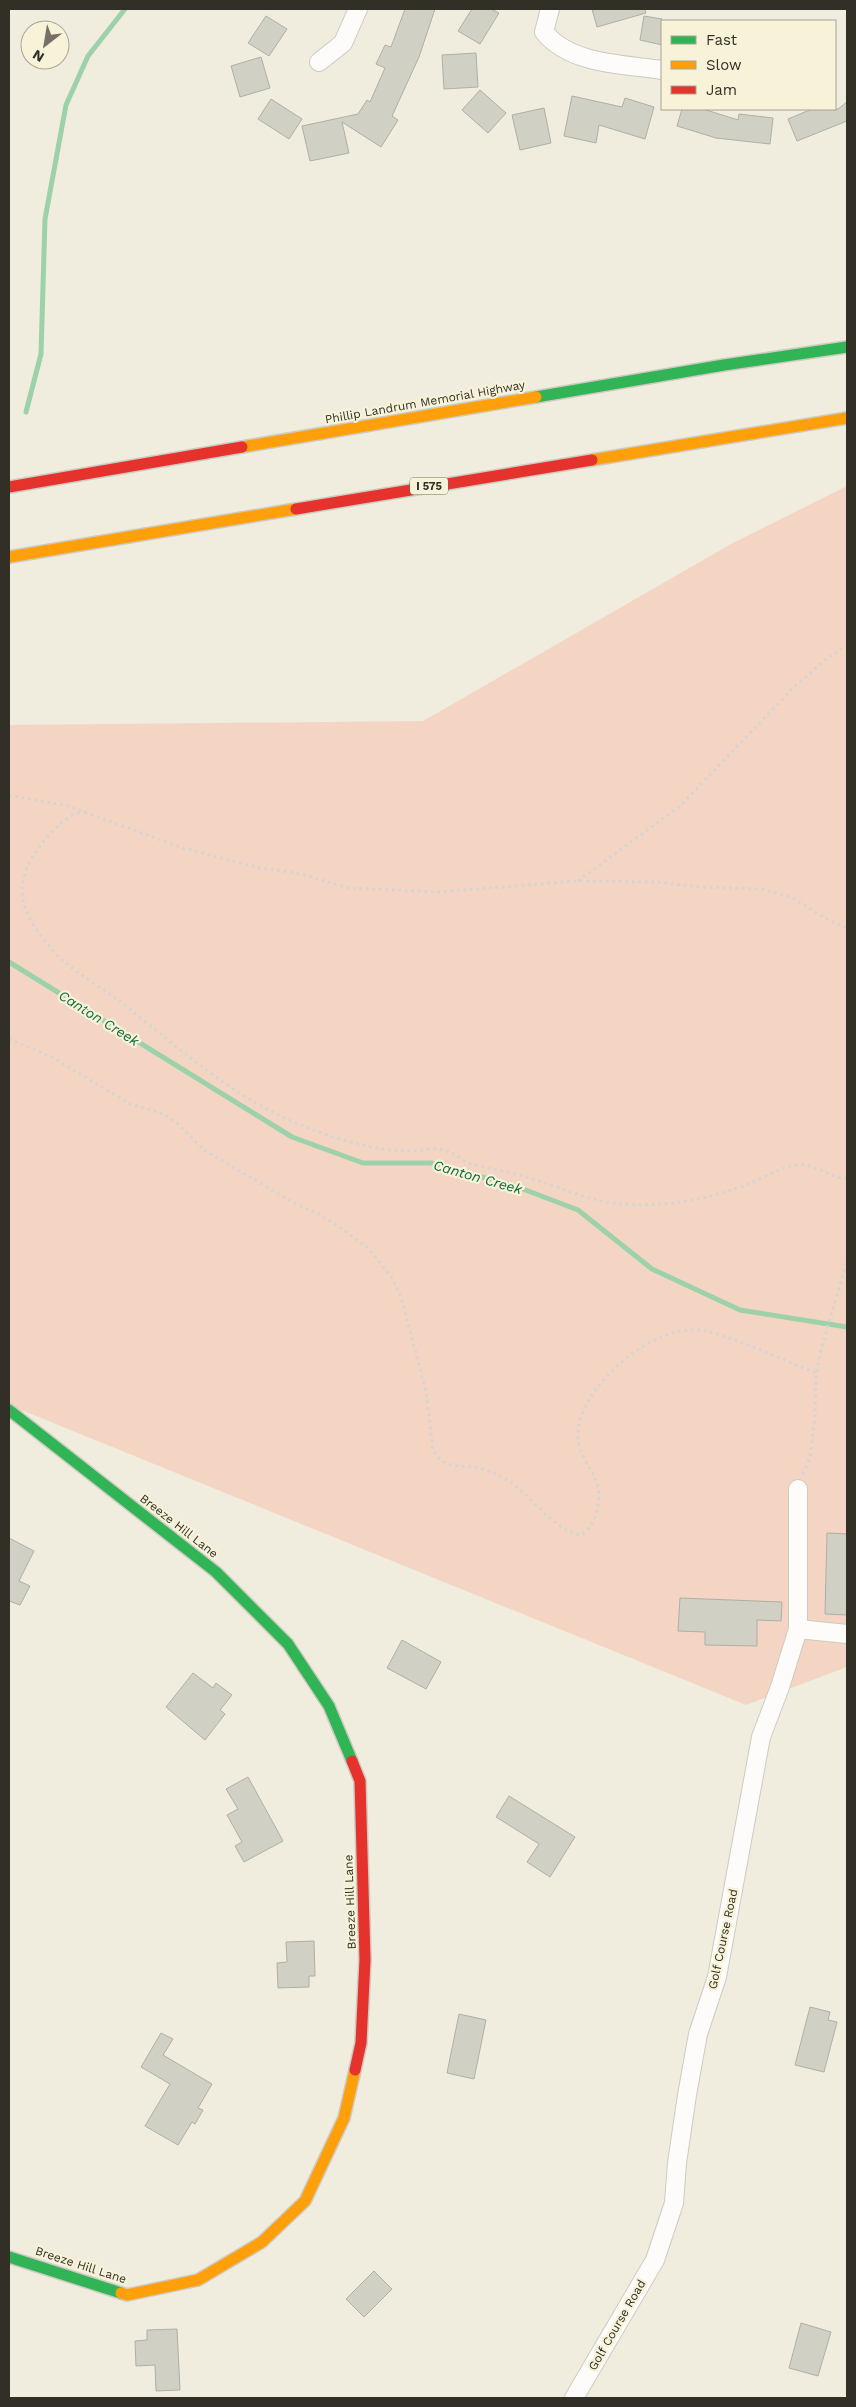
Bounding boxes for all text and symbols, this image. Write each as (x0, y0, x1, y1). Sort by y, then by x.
north arrow (20, 20, 70, 70)
legend (661, 20, 836, 110)
text: Fast (706, 31, 738, 49)
text: N (30, 47, 47, 66)
text: Slow (706, 56, 742, 74)
text: Jam (706, 81, 737, 99)
street label: Phillip Landrum Memorial Highway (324, 377, 527, 427)
road number: I 575 (410, 478, 448, 494)
water label: Canton Creek (56, 987, 142, 1049)
water label: Canton Creek (432, 1157, 525, 1197)
street label: Breeze Hill Lane (137, 1491, 221, 1561)
street label: Breeze Hill Lane (341, 1854, 359, 1950)
street label: Golf Course Road (706, 1888, 740, 1990)
street label: Breeze Hill Lane (34, 2244, 128, 2286)
street label: Golf Course Road (585, 2277, 649, 2373)

